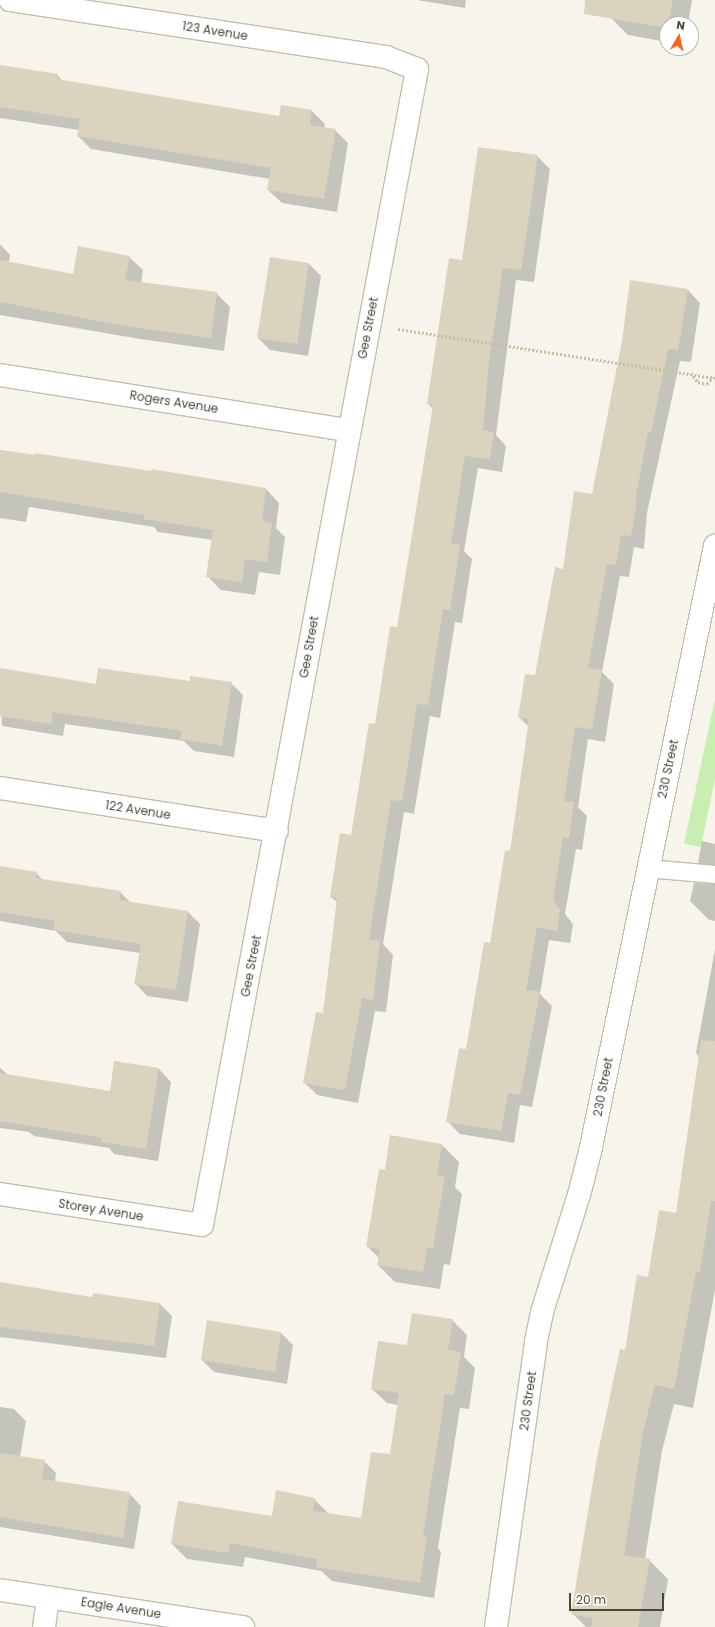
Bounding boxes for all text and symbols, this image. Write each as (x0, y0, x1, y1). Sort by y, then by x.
north arrow (659, 16, 699, 56)
text: N (675, 17, 686, 34)
street label: 123 Avenue (181, 19, 249, 43)
street label: Gee Street (355, 296, 381, 360)
street label: Rogers Avenue (129, 388, 219, 416)
street label: Gee Street (296, 615, 322, 679)
street label: 230 Street (655, 738, 681, 800)
street label: 122 Avenue (104, 798, 172, 822)
street label: Gee Street (238, 934, 264, 998)
street label: 230 Street (590, 1056, 616, 1118)
street label: Storey Avenue (57, 1196, 145, 1224)
street label: 230 Street (517, 1370, 539, 1432)
scale bar (571, 1585, 666, 1611)
text: 20 m (576, 1591, 606, 1608)
street label: Eagle Avenue (80, 1595, 162, 1621)

